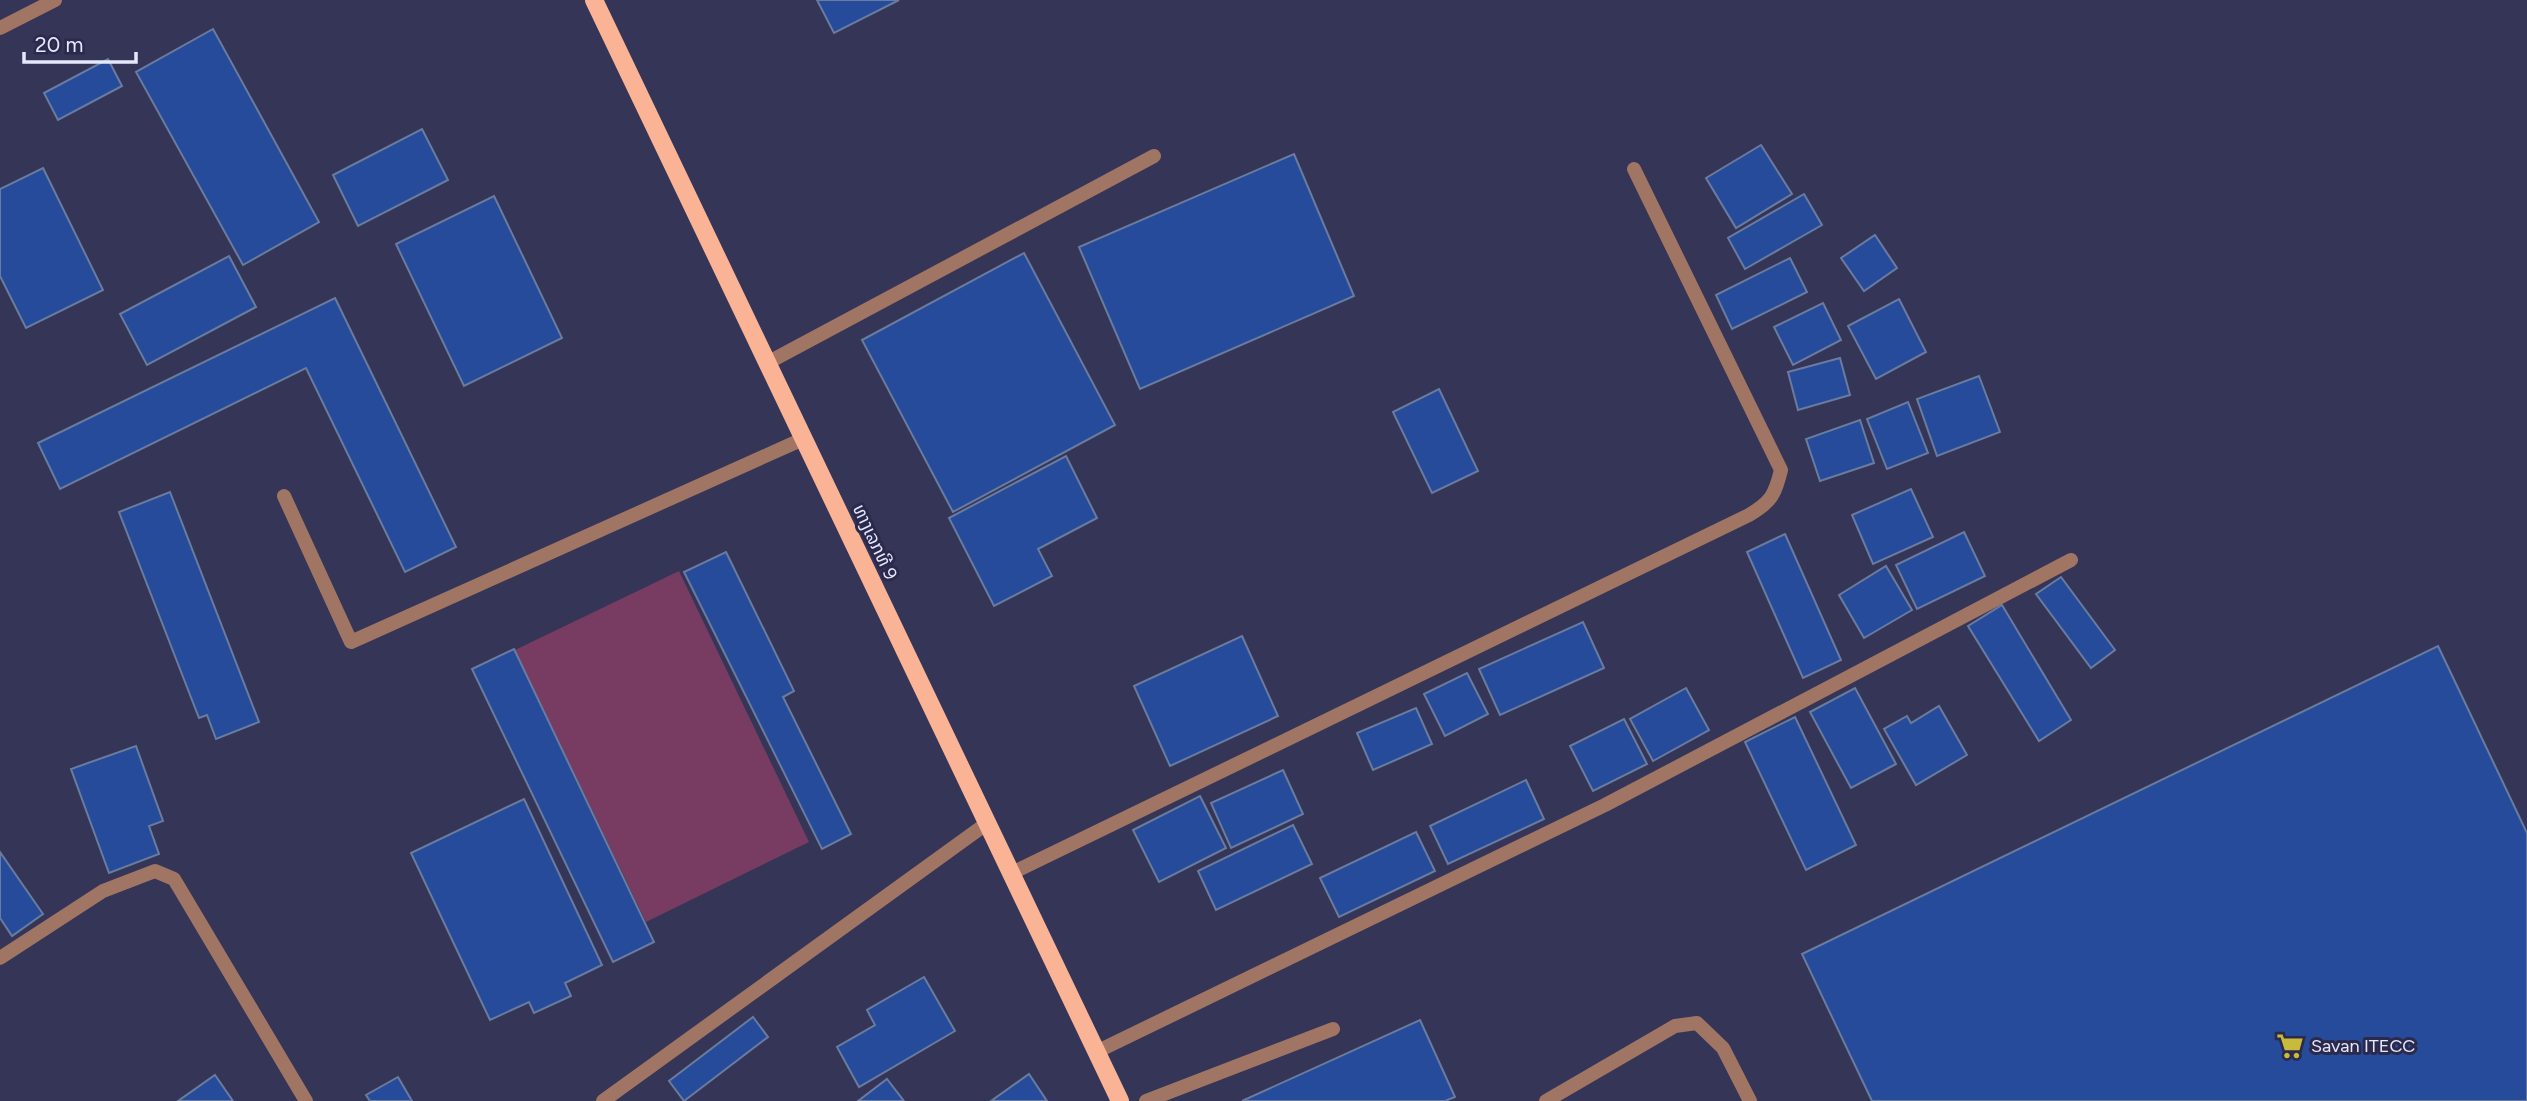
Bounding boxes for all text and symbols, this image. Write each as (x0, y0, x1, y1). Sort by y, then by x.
scale bar (24, 21, 136, 65)
text: 20 m (35, 32, 83, 57)
street label: ທາງເລກທີ 9 (848, 501, 902, 583)
supermarket icon: Savan ITECC (2275, 1031, 2305, 1061)
place label: Savan ITECC (2311, 1035, 2415, 1057)

